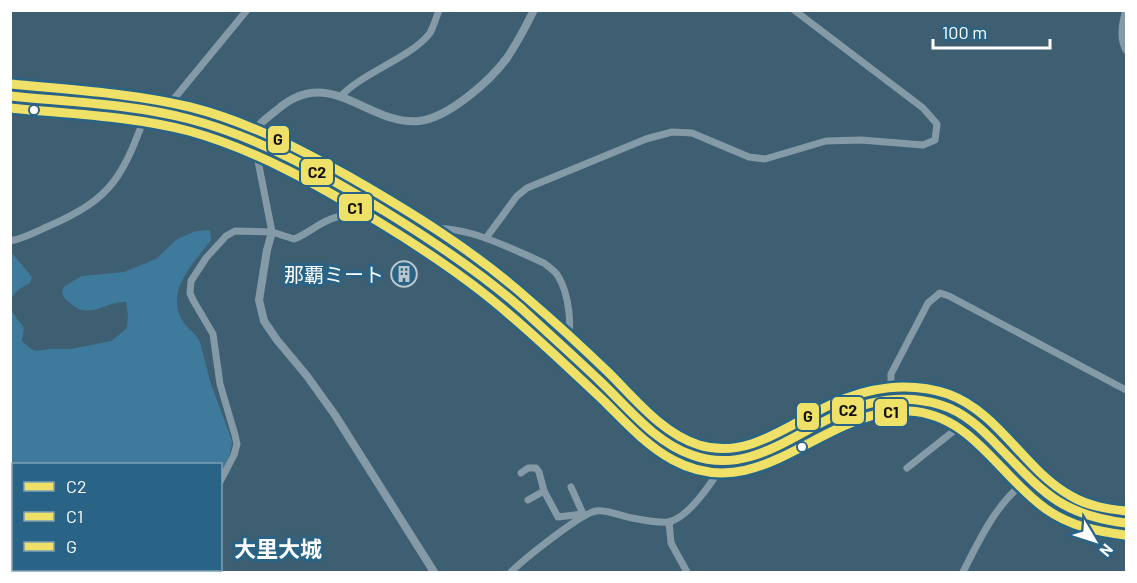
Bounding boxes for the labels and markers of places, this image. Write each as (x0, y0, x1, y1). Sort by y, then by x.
unlabelled marker (28, 104, 40, 116)
building icon: 那覇ミート (389, 259, 419, 289)
place label: 那覇ミート (284, 262, 384, 286)
unlabelled marker (796, 441, 808, 453)

